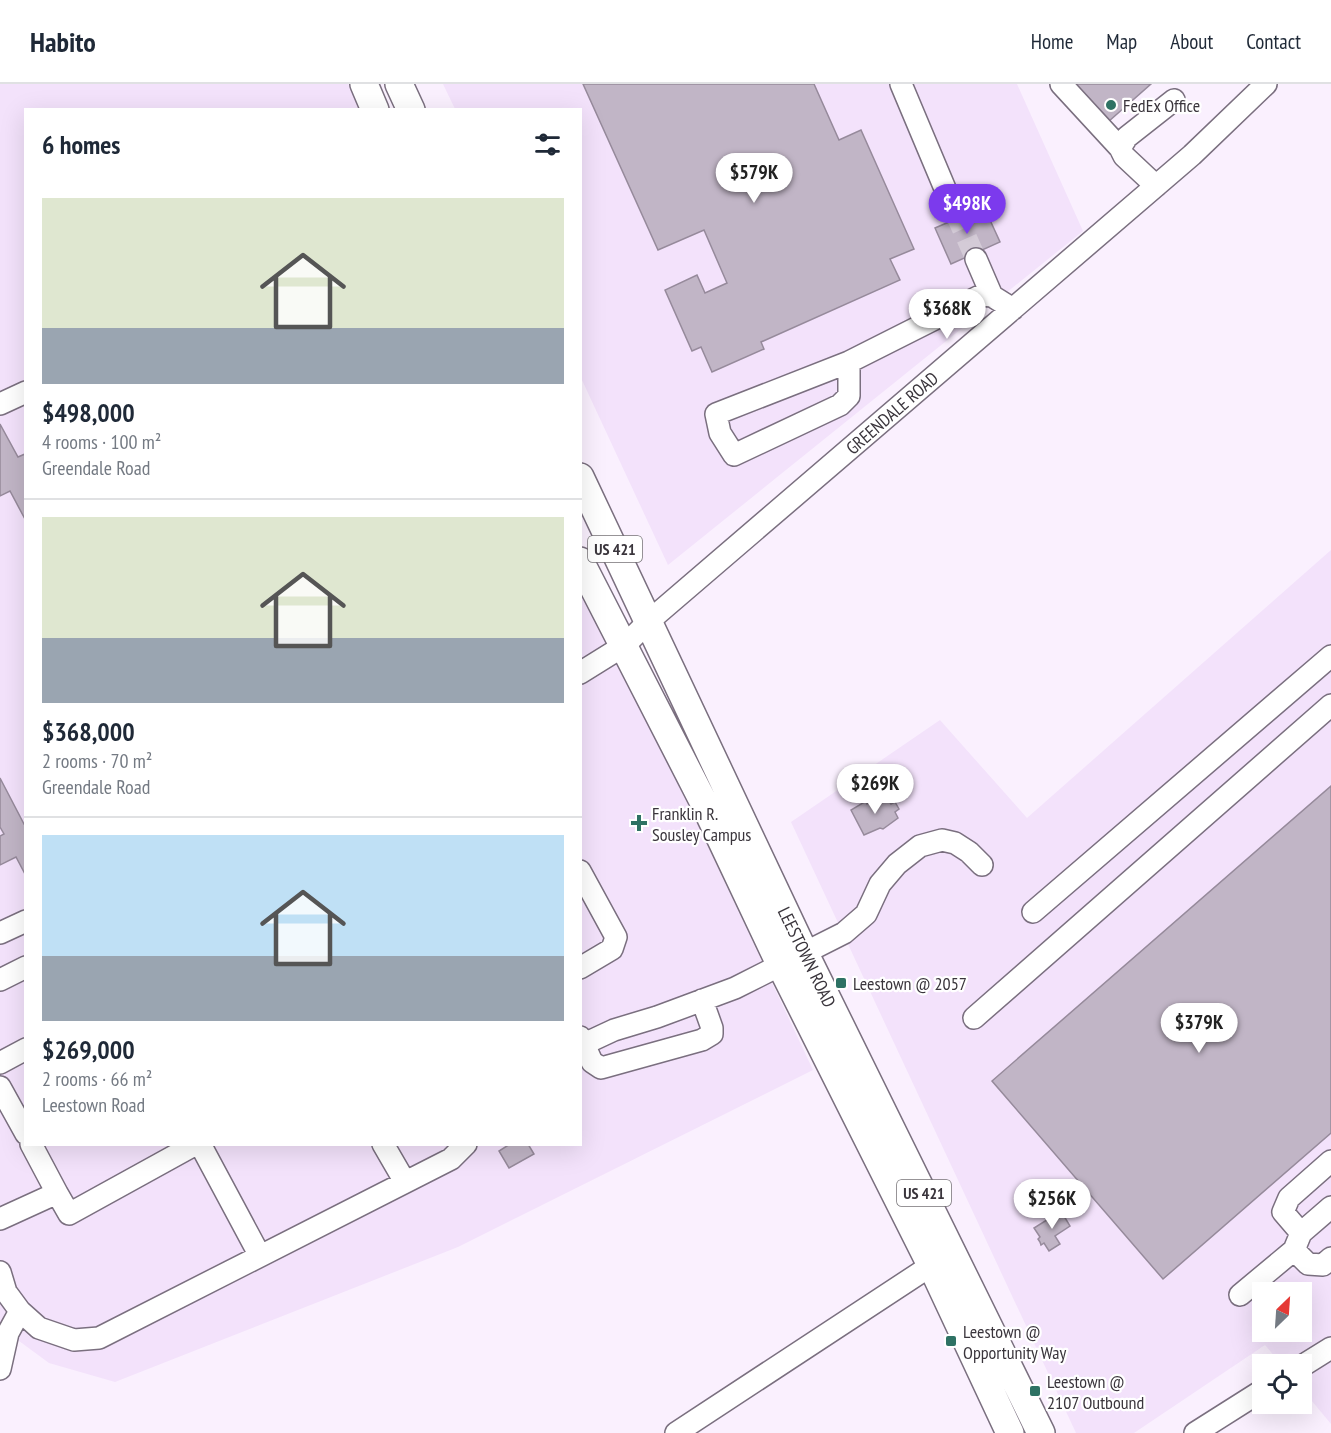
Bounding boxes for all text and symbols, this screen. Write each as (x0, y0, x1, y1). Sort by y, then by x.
text: Habito (30, 23, 96, 60)
text: Home (1031, 28, 1073, 55)
text: Map (1106, 28, 1137, 55)
text: About (1170, 28, 1213, 55)
text: Contact (1246, 28, 1301, 55)
place label: FedEx Office (1123, 94, 1200, 117)
marker: FedEx Office (1104, 98, 1118, 112)
text: 6 homes (42, 128, 120, 161)
icon: filters (531, 128, 564, 161)
pin: $579K (712, 153, 796, 204)
text: $579K (730, 159, 778, 185)
pin: $498K (925, 184, 1009, 235)
text: $498K (943, 190, 991, 216)
icon: home (249, 237, 357, 345)
pin: $368K (905, 289, 989, 340)
text: $368K (923, 295, 971, 321)
street label: GREENDALE ROAD (841, 367, 943, 459)
text: $498,000 (42, 396, 135, 429)
text: 4 rooms · 100 m² (42, 429, 161, 455)
text: Greendale Road (42, 455, 150, 481)
road number: US 421 (588, 536, 642, 562)
icon: home (249, 556, 357, 664)
text: $368,000 (42, 715, 135, 748)
text: 2 rooms · 70 m² (42, 748, 152, 774)
pin: $269K (833, 764, 917, 815)
text: $269K (851, 770, 899, 796)
text: Greendale Road (42, 774, 150, 800)
place label: Franklin R. Sousley Campus (652, 802, 751, 846)
marker: Franklin R. Sousley Campus (630, 814, 648, 832)
icon: home (249, 874, 357, 982)
street label: LEESTOWN ROAD (773, 903, 841, 1011)
place label: Leestown @ 2057 (853, 972, 967, 995)
marker: Leestown @ 2057 (834, 976, 848, 990)
pin: $379K (1157, 1003, 1241, 1054)
text: $379K (1175, 1009, 1223, 1035)
text: $269,000 (42, 1033, 135, 1066)
text: 2 rooms · 66 m² (42, 1066, 152, 1092)
text: Leestown Road (42, 1092, 145, 1118)
pin: $256K (1010, 1179, 1094, 1230)
road number: US 421 (897, 1180, 951, 1206)
text: $256K (1028, 1185, 1076, 1211)
north arrow (1252, 1282, 1312, 1342)
map controls (1252, 1282, 1312, 1414)
place label: Leestown @ Opportunity Way (963, 1320, 1067, 1364)
marker: Leestown @ Opportunity Way (944, 1334, 958, 1348)
button: locate (1252, 1354, 1312, 1414)
place label: Leestown @ 2107 Outbound (1047, 1370, 1144, 1414)
marker: Leestown @ 2107 Outbound (1028, 1384, 1042, 1398)

